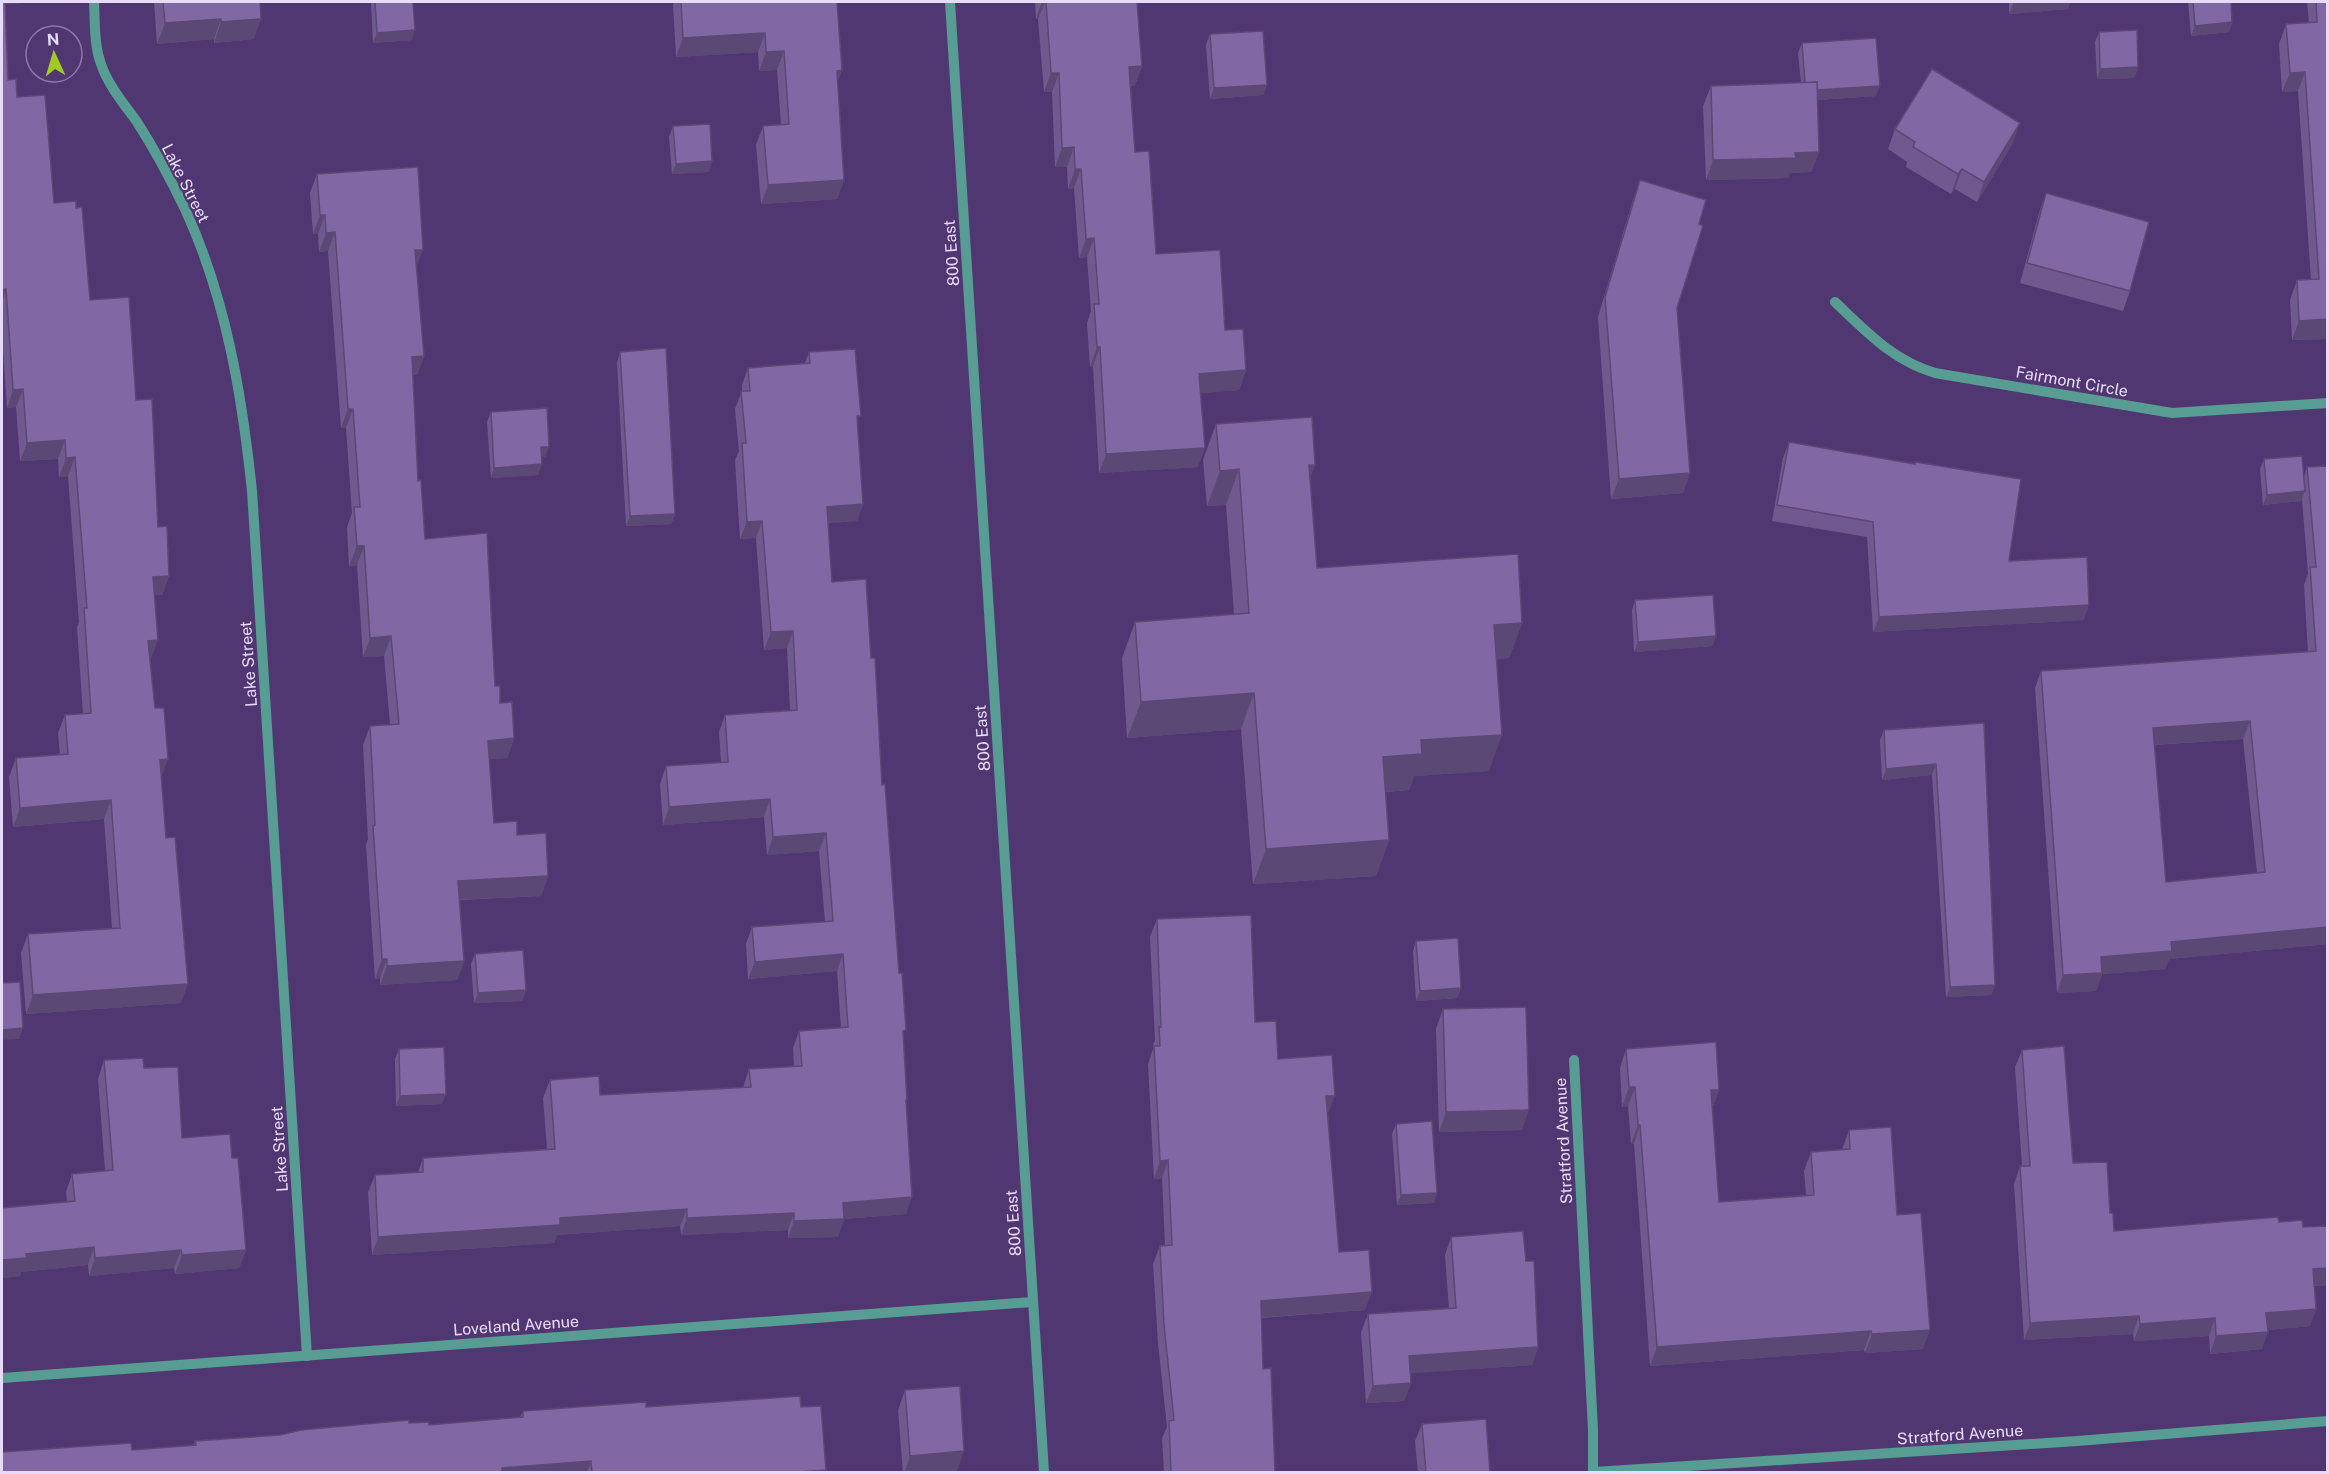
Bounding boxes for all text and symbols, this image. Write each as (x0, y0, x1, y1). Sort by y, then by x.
north arrow (24, 24, 84, 84)
text: N (46, 30, 60, 49)
street label: Lake Street (158, 141, 214, 226)
street label: 800 East (940, 219, 963, 287)
street label: Fairmont Circle (2014, 362, 2130, 401)
street label: Lake Street (236, 620, 261, 708)
street label: 800 East (971, 704, 994, 772)
street label: Stratford Avenue (1551, 1077, 1576, 1205)
street label: Lake Street (267, 1105, 292, 1193)
street label: 800 East (1002, 1189, 1025, 1257)
street label: Loveland Avenue (453, 1312, 580, 1339)
street label: Stratford Avenue (1896, 1421, 2024, 1448)

